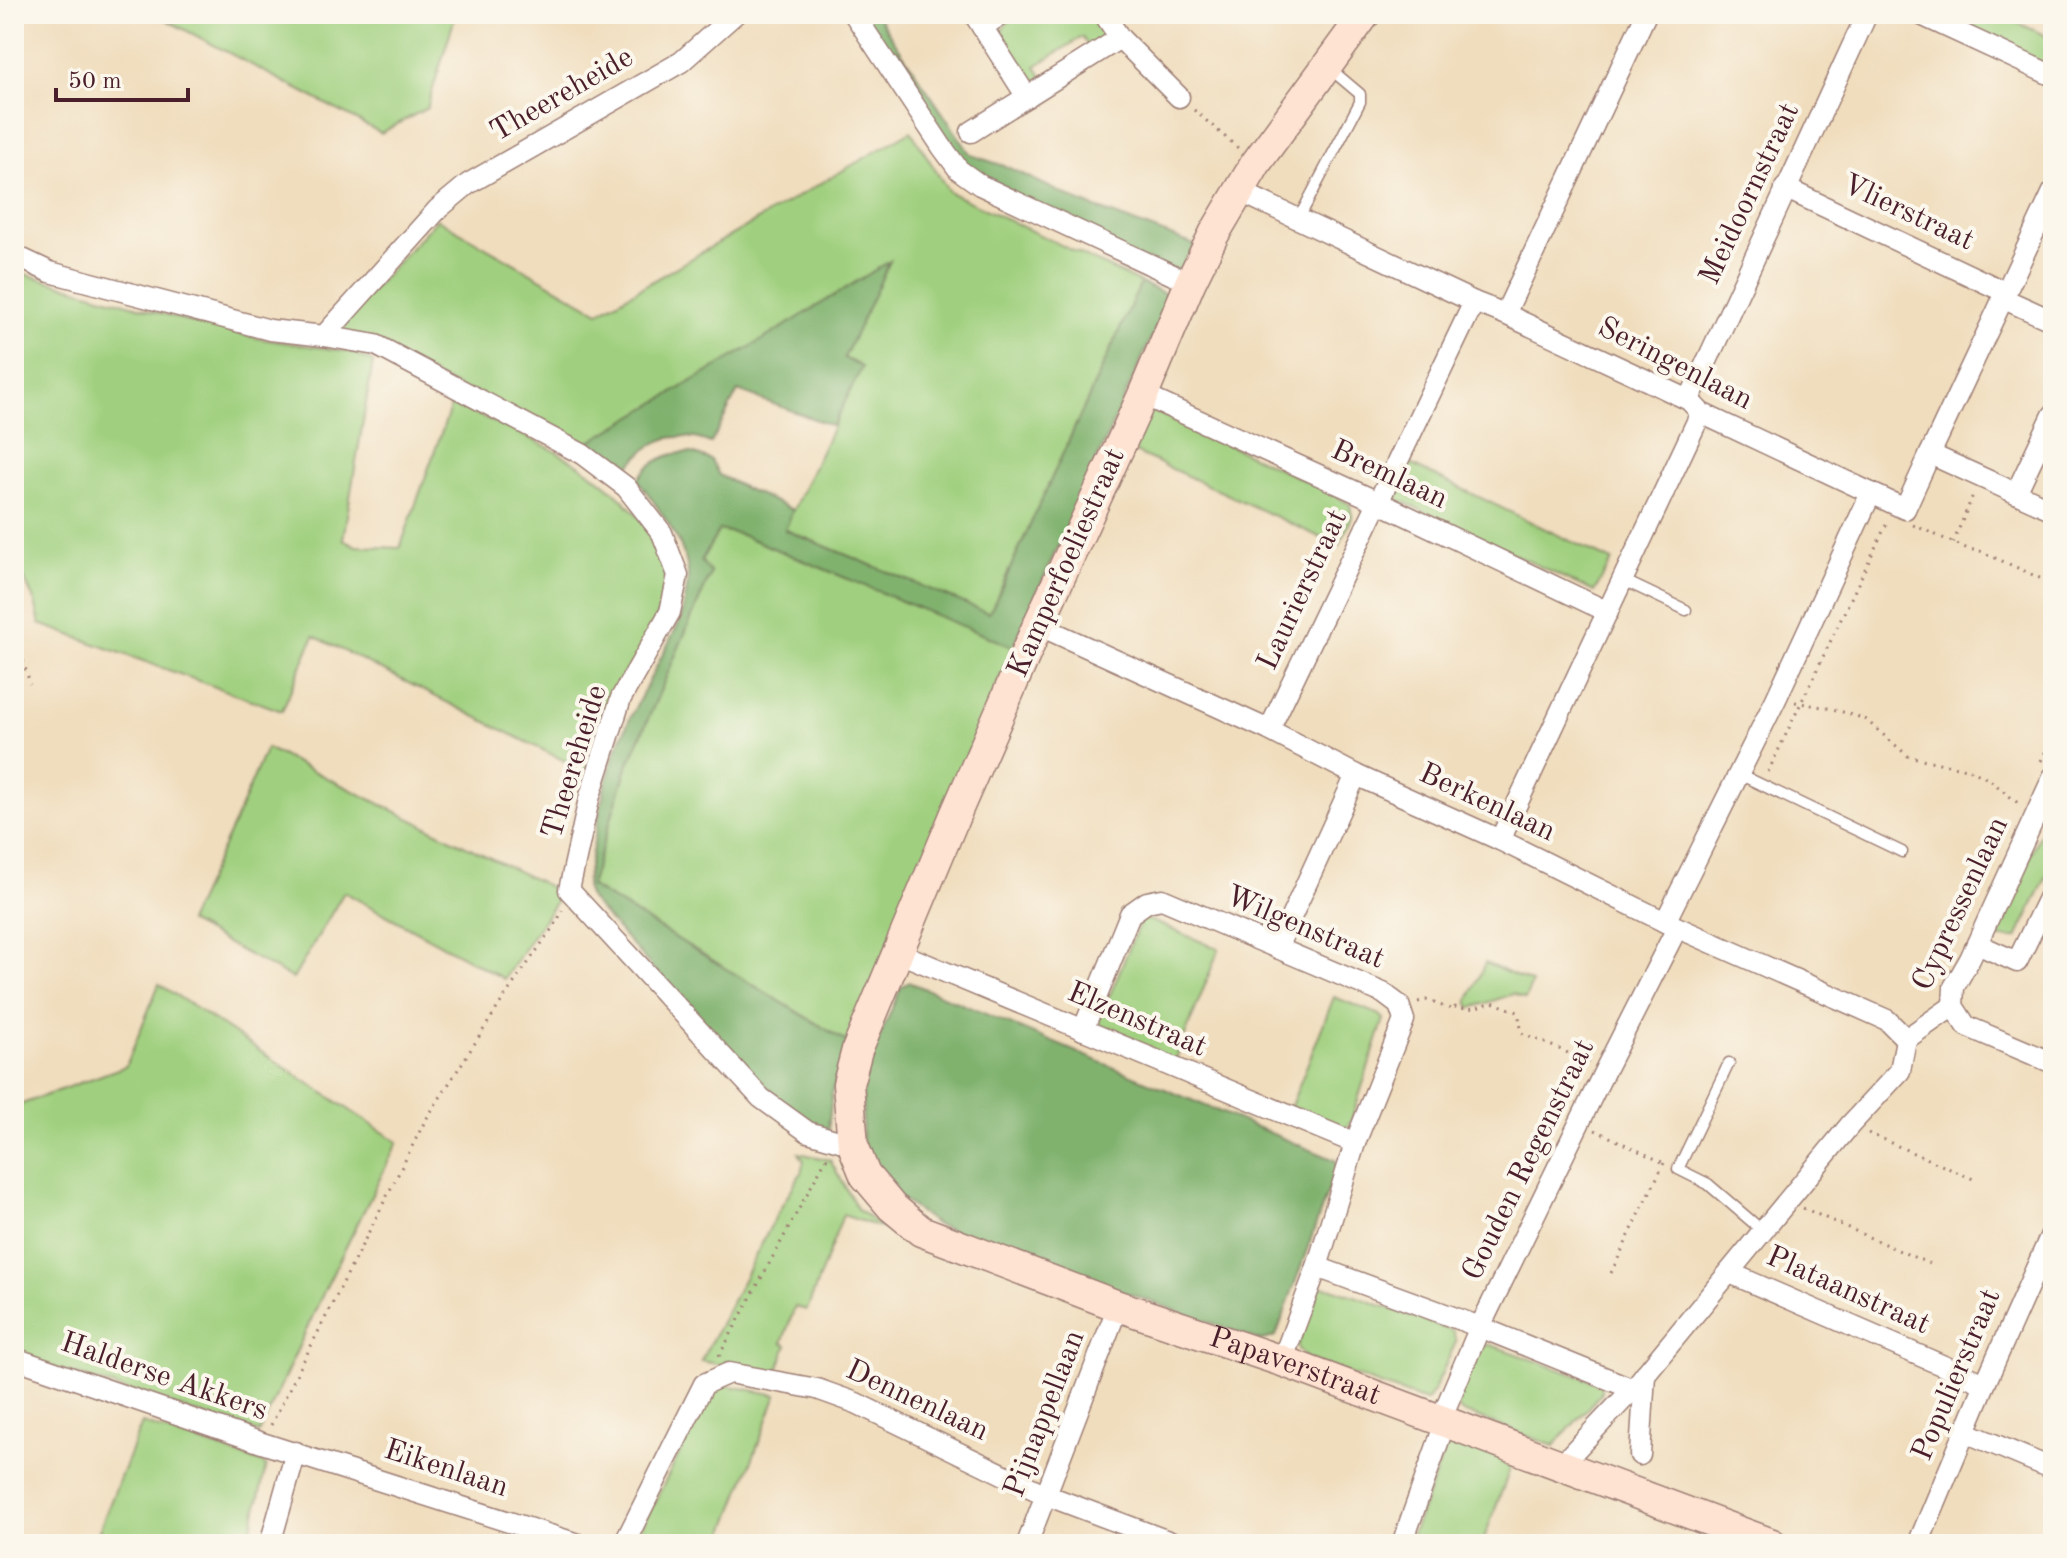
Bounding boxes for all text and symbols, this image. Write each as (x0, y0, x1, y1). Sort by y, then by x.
street label: Theereheide (486, 42, 638, 148)
scale bar (56, 52, 188, 102)
text: 50 m (68, 70, 122, 94)
street label: Meidoornstraat (1695, 98, 1805, 290)
street label: Vlierstraat (1838, 170, 1978, 256)
street label: Seringenlaan (1593, 312, 1757, 416)
street label: Bremlaan (1326, 435, 1452, 515)
street label: Kamperfoeliestraat (1003, 444, 1131, 682)
street label: Laurierstraat (1253, 505, 1353, 675)
street label: Theereheide (537, 682, 613, 842)
street label: Berkenlaan (1414, 758, 1560, 848)
street label: Cypressenlaan (1908, 813, 2014, 995)
street label: Wilgenstraat (1221, 881, 1389, 975)
street label: Elzenstraat (1063, 977, 1211, 1063)
street label: Gouden Regenstraat (1458, 1035, 1600, 1285)
street label: Plataanstraat (1762, 1242, 1934, 1340)
street label: Populierstraat (1907, 1285, 2007, 1465)
street label: Papaverstraat (1205, 1323, 1385, 1411)
street label: Pijnappellaan (999, 1326, 1091, 1502)
street label: Halderse Akkers (57, 1328, 271, 1426)
street label: Dennenlaan (841, 1355, 993, 1447)
street label: Eikenlaan (380, 1435, 512, 1503)

